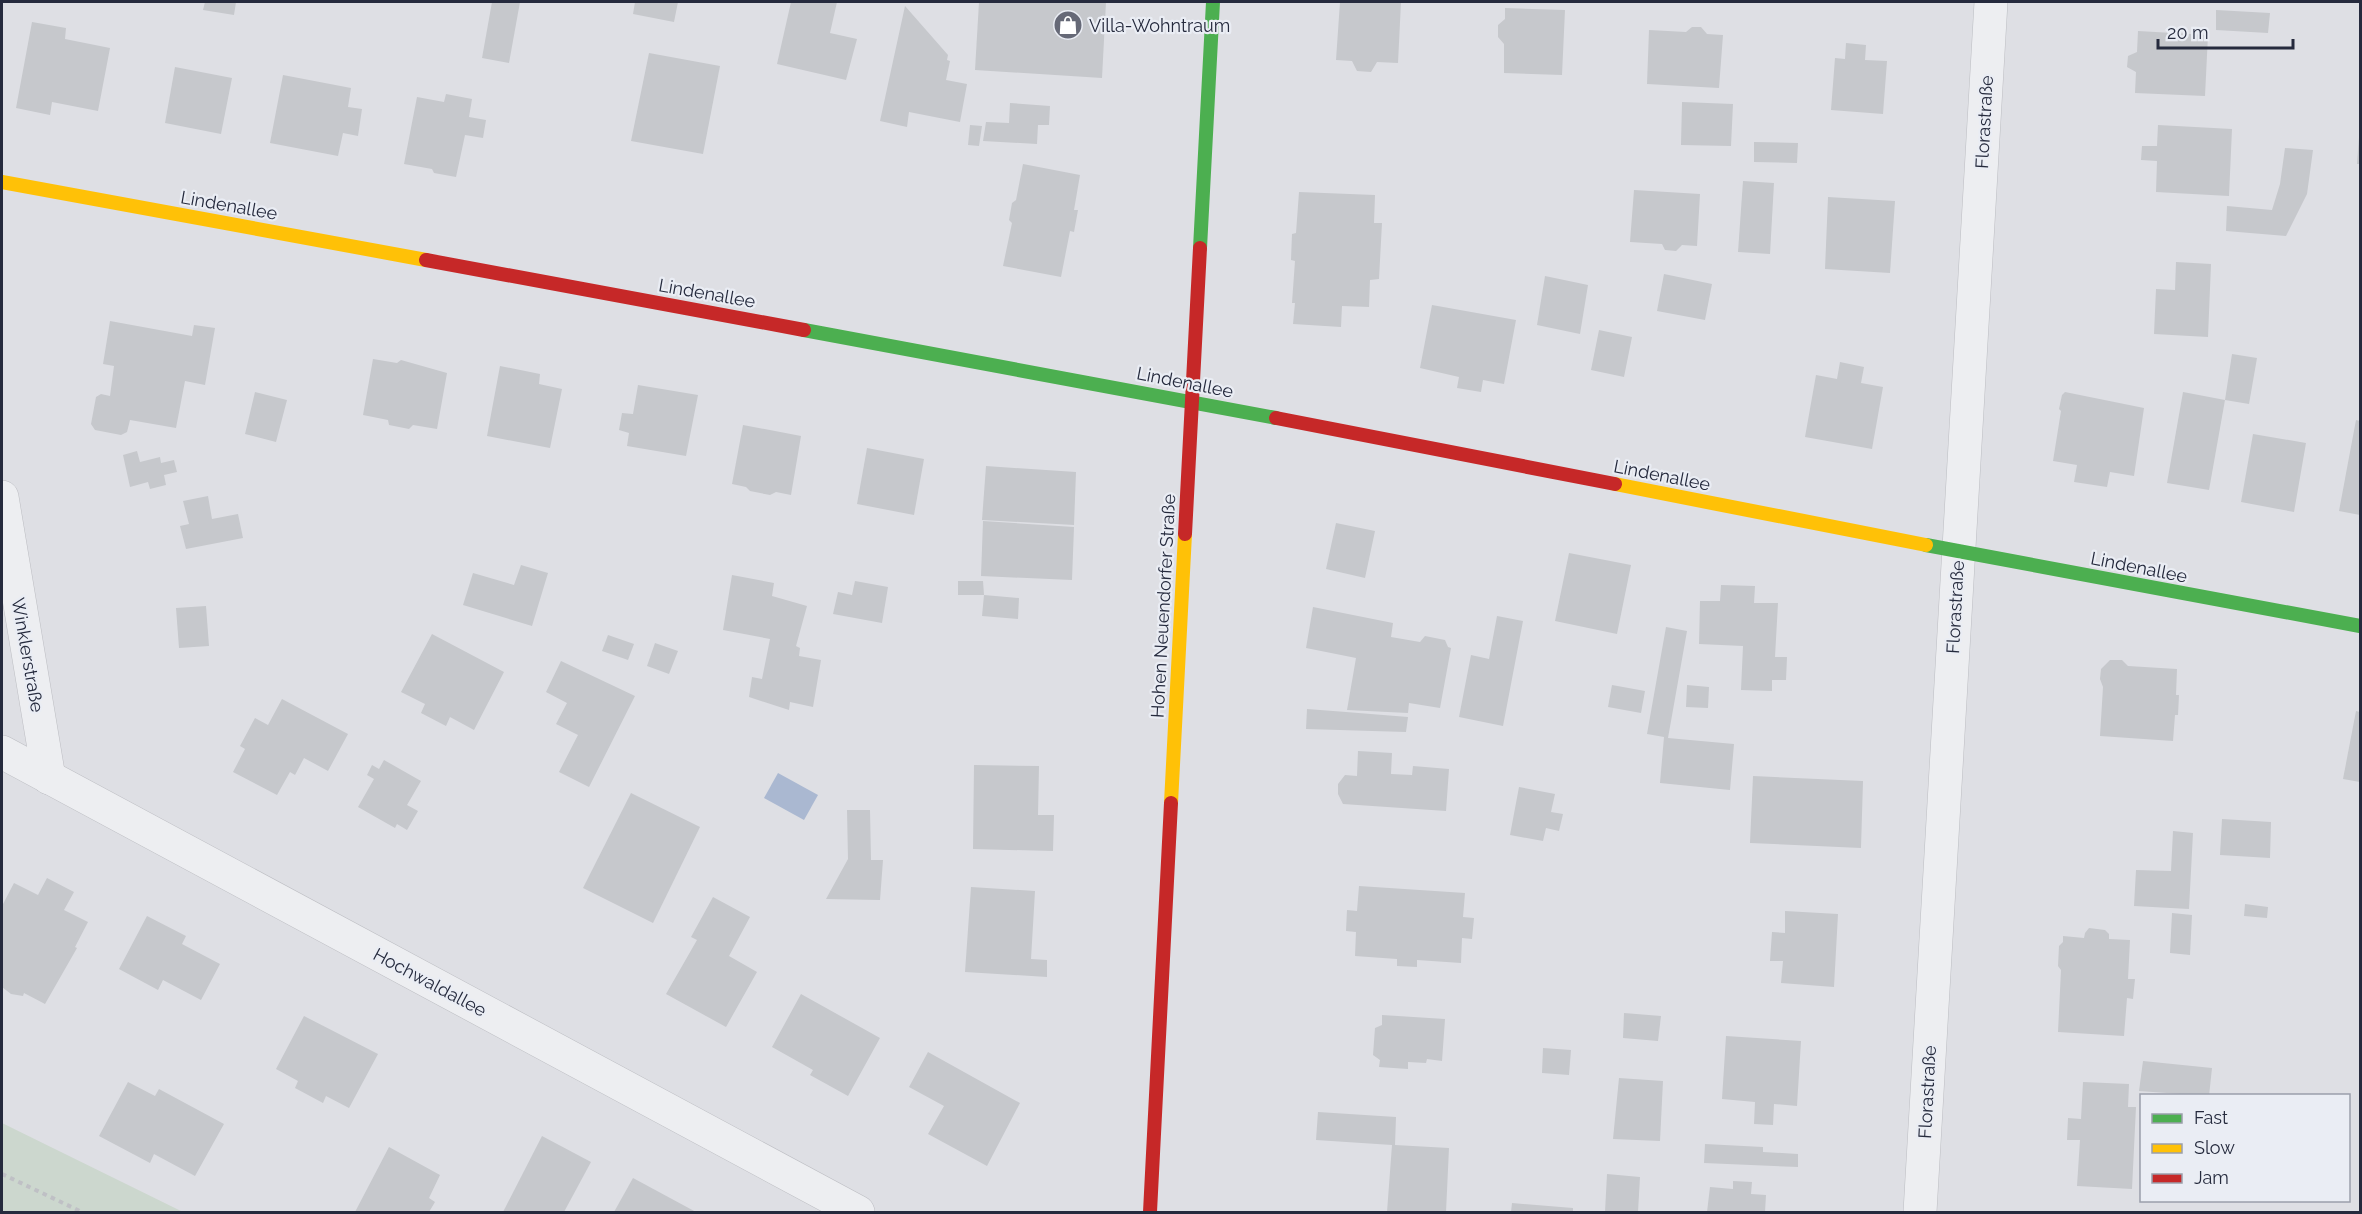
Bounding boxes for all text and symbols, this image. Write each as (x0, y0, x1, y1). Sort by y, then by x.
shop icon: Villa-Wohntraum (1052, 9, 1084, 41)
scale bar (2158, 12, 2293, 50)
place label: Villa-Wohntraum (1089, 15, 1230, 36)
text: 20 m (2167, 22, 2209, 43)
street label: Florastraße (1971, 74, 1997, 169)
street label: Lindenallee (179, 186, 279, 224)
street label: Lindenallee (657, 274, 757, 312)
street label: Lindenallee (1135, 362, 1235, 402)
street label: Lindenallee (1612, 455, 1712, 495)
street label: Hohen Neuendorfer Straße (1147, 493, 1179, 719)
street label: Lindenallee (2089, 547, 2189, 587)
street label: Florastraße (1942, 559, 1968, 654)
street label: Winklerstraße (8, 596, 48, 714)
street label: Hochwaldallee (370, 943, 491, 1021)
street label: Florastraße (1914, 1044, 1940, 1139)
legend (2140, 1094, 2350, 1202)
text: Fast (2194, 1107, 2228, 1128)
text: Slow (2194, 1137, 2235, 1158)
text: Jam (2194, 1167, 2229, 1188)

